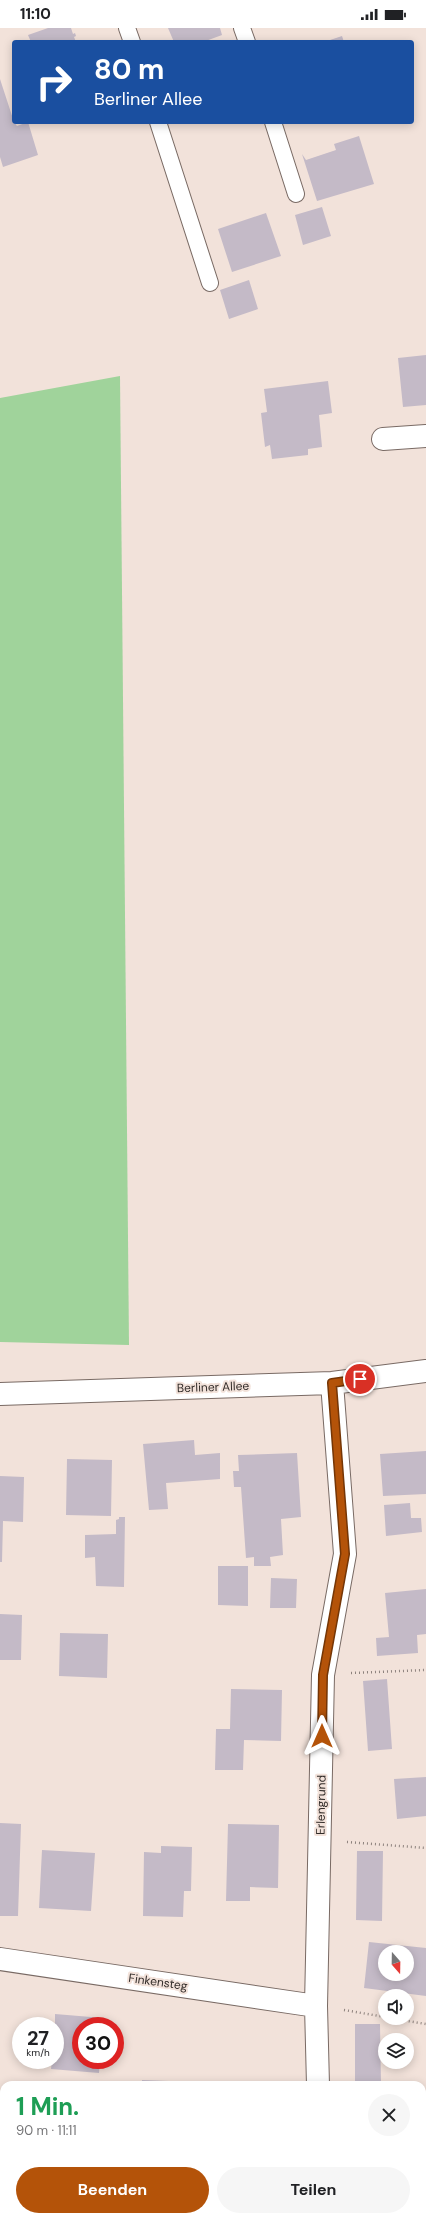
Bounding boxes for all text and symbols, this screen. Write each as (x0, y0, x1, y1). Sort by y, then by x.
text: 11:10 (20, 4, 51, 24)
text: 80 m (94, 51, 164, 88)
icon: right (28, 56, 80, 108)
text: Berliner Allee (94, 87, 203, 111)
pin (343, 1362, 377, 1396)
icon: arrive (349, 1368, 371, 1390)
street label: Berliner Allee (177, 1378, 250, 1396)
position arrow (301, 1715, 343, 1757)
street label: Erlengrund (312, 1775, 330, 1835)
north arrow (378, 1945, 414, 1981)
map controls (378, 1945, 414, 2069)
street label: Finkensteg (128, 1970, 189, 1994)
button: sound (378, 1989, 414, 2025)
speed limit sign: 30 (72, 2017, 124, 2069)
text: 27 (27, 2025, 49, 2051)
button: layers (378, 2033, 414, 2069)
text: km/h (26, 2046, 50, 2059)
text: 1 Min. (16, 2091, 79, 2122)
button: close (368, 2094, 410, 2136)
text: 90 m · 11:11 (16, 2122, 76, 2139)
button: Beenden (16, 2167, 209, 2213)
button: Teilen (217, 2167, 410, 2213)

